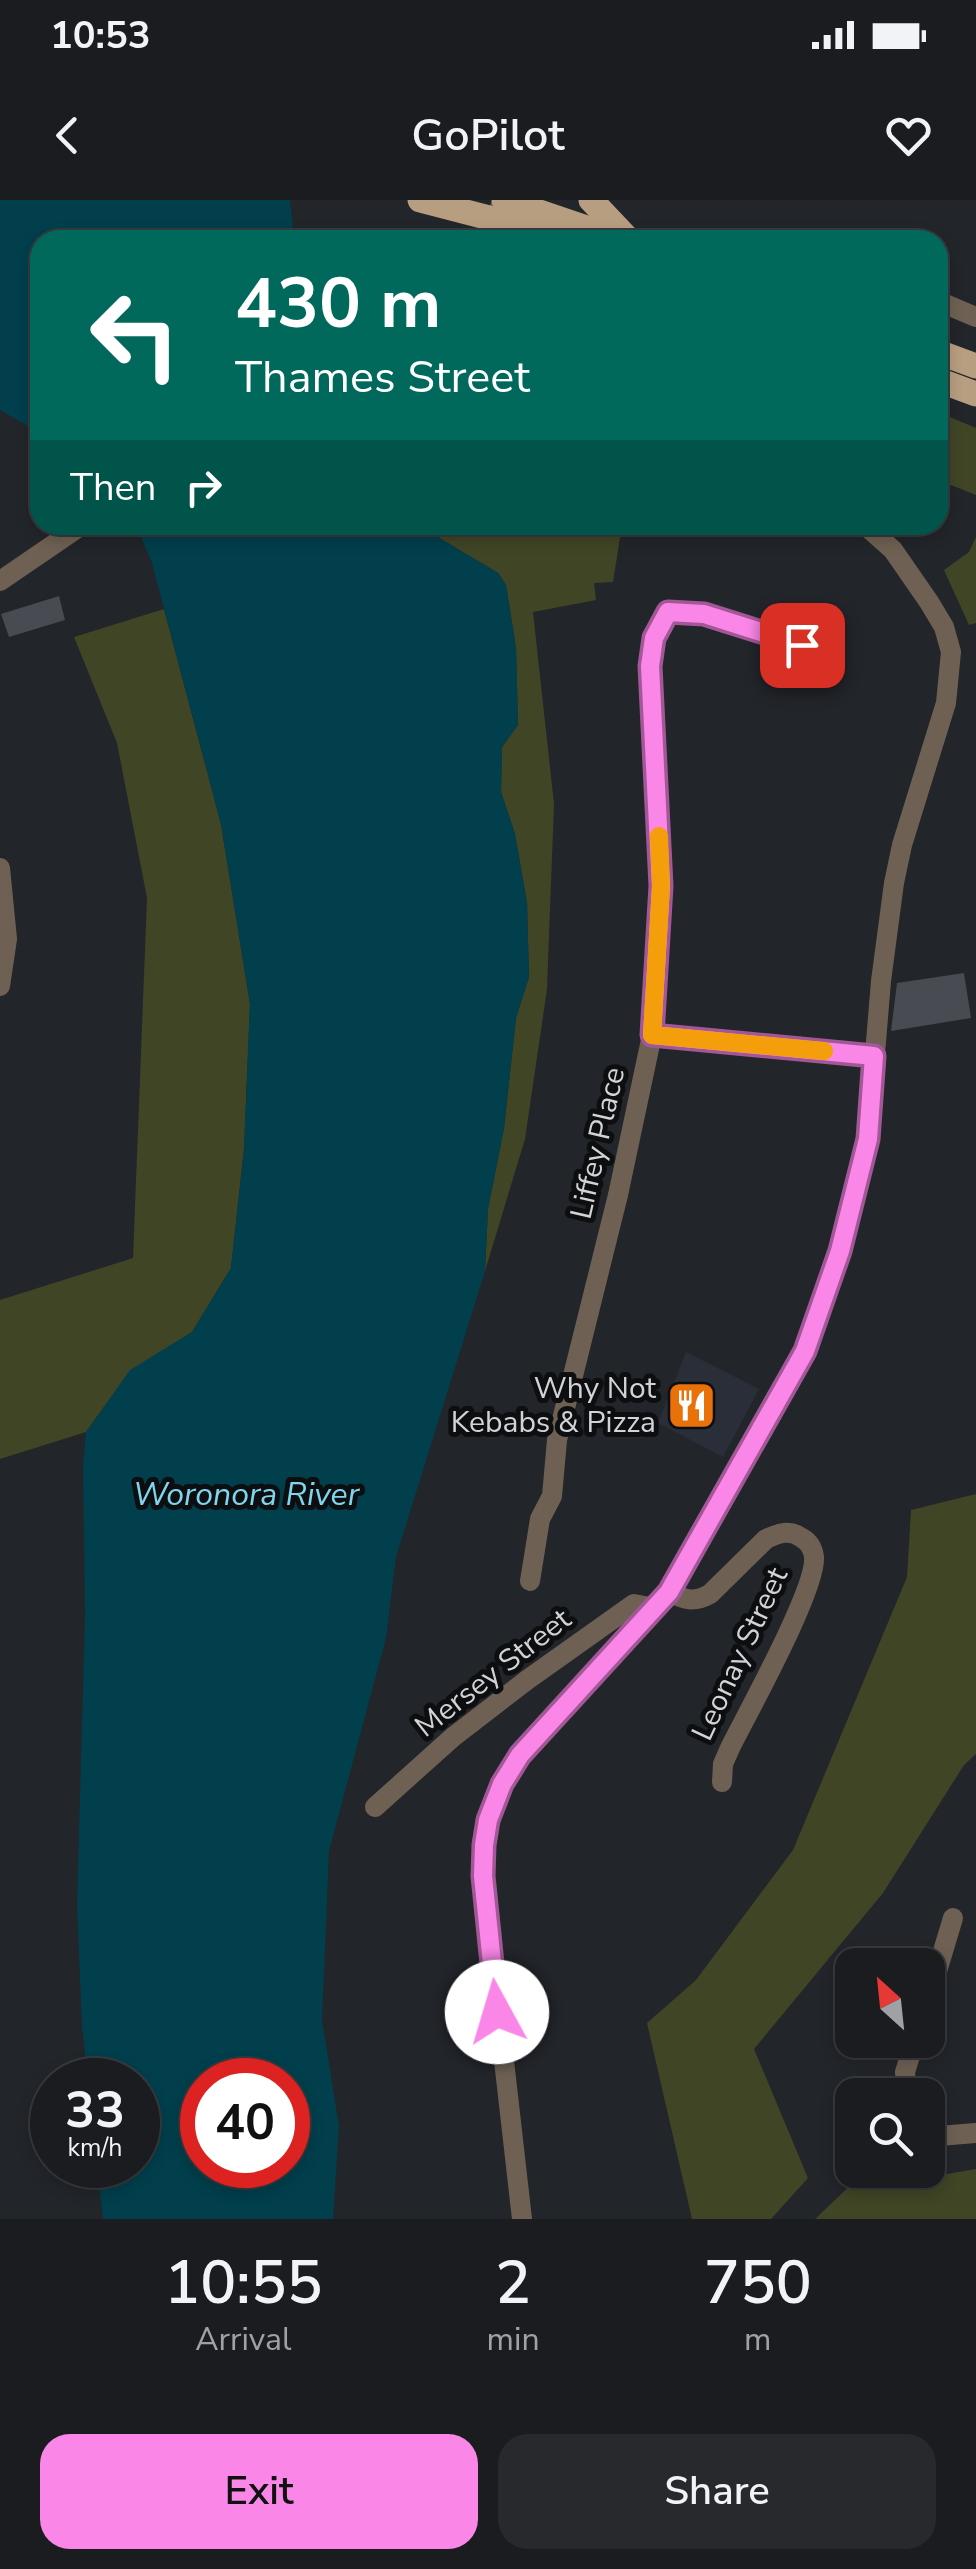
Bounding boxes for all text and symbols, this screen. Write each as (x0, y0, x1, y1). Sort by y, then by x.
text: 10:53 (50, 10, 151, 61)
text: GoPilot (411, 105, 565, 166)
icon: back (40, 108, 95, 163)
icon: heart (881, 108, 936, 163)
text: 430 m (235, 256, 441, 352)
icon: left (70, 270, 200, 400)
text: Thames Street (235, 347, 530, 408)
icon: right (176, 460, 231, 515)
text: Then (70, 462, 156, 513)
pin (760, 603, 845, 688)
icon: arrive (775, 618, 830, 673)
street label: Liffey Place (561, 1063, 635, 1223)
place label: Why Not Kebabs & Pizza (451, 1368, 656, 1443)
restaurant icon: Why Not Kebabs & Pizza (665, 1379, 717, 1431)
water label: Woronora River (133, 1473, 361, 1516)
street label: Leonay Street (682, 1560, 798, 1747)
street label: Mersey Street (407, 1599, 580, 1747)
north arrow (835, 1948, 945, 2058)
map controls (835, 1948, 945, 2188)
position arrow (445, 1960, 549, 2064)
speed limit sign: 40 (180, 2058, 310, 2188)
text: 33 (65, 2076, 125, 2145)
button: search (835, 2078, 945, 2188)
text: km/h (67, 2131, 123, 2165)
text: 10:55 (164, 2242, 322, 2324)
text: 2 (495, 2242, 531, 2324)
text: 750 (704, 2242, 812, 2324)
text: Arrival (195, 2318, 291, 2361)
text: min (487, 2318, 540, 2361)
text: m (744, 2318, 772, 2361)
button: Exit (40, 2434, 478, 2549)
button: Share (498, 2434, 936, 2549)

